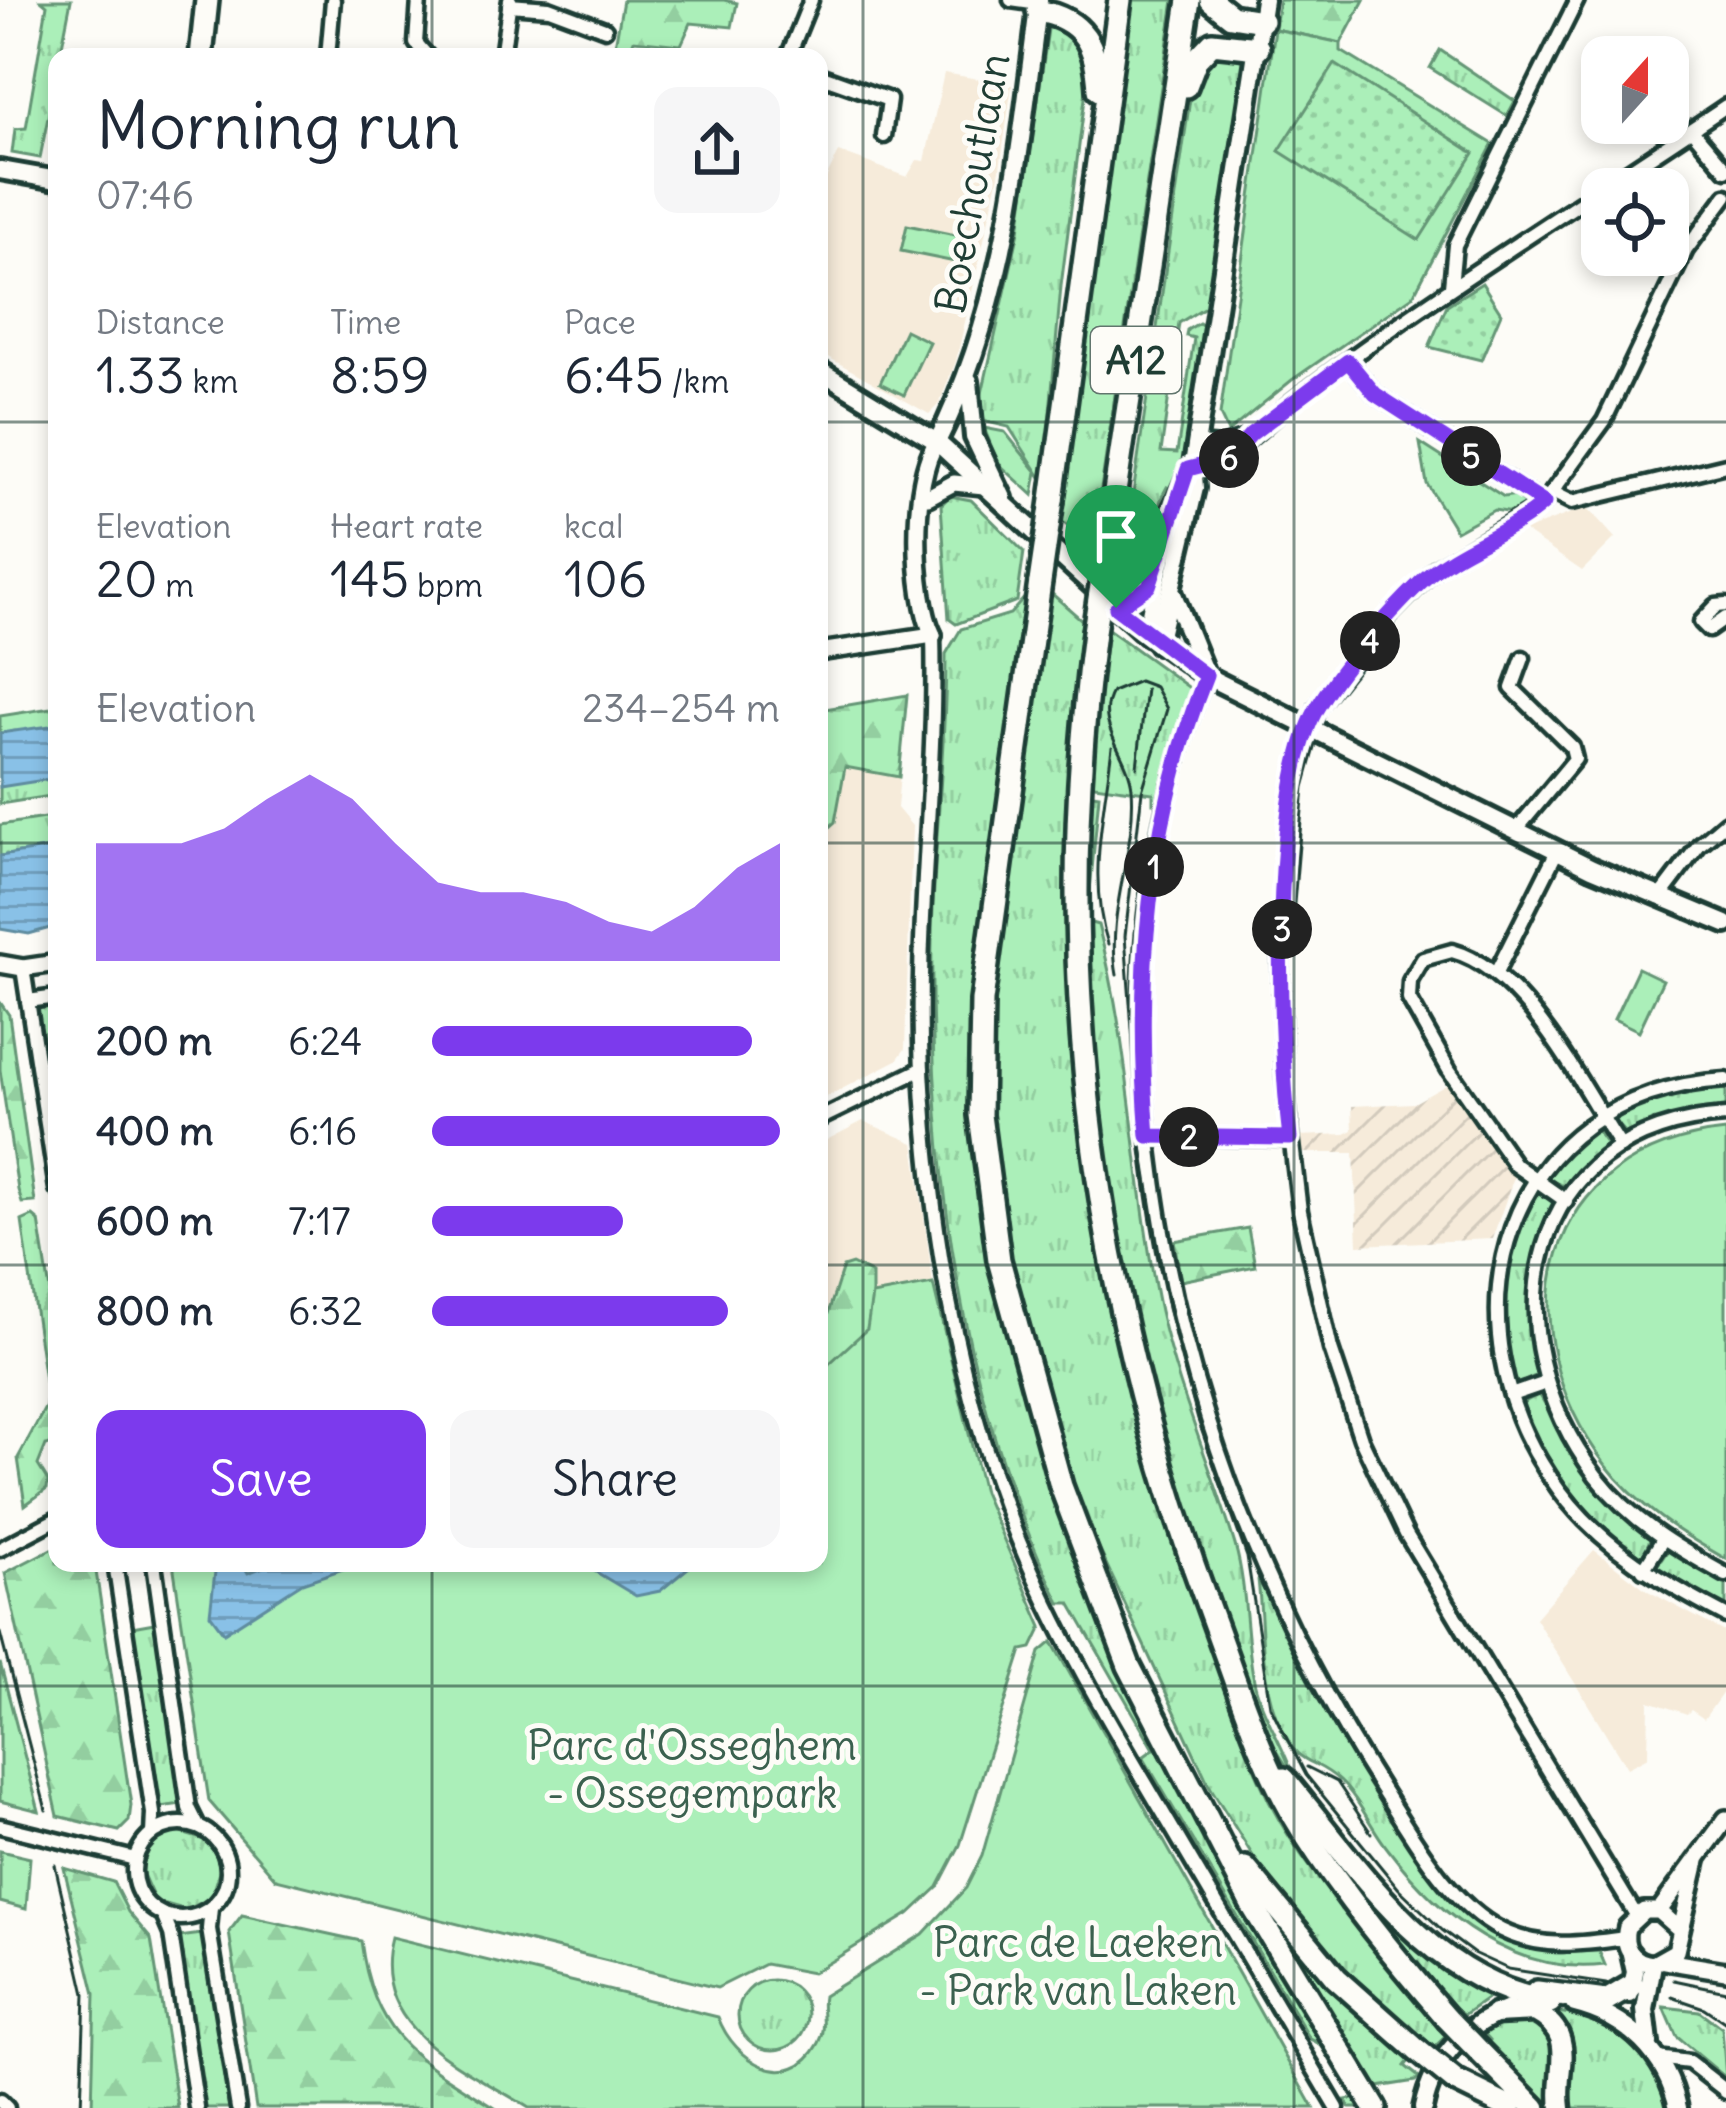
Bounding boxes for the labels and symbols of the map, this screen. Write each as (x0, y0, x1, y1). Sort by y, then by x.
north arrow (1581, 36, 1689, 144)
street label: Boechoutlaan (924, 49, 1020, 317)
road number: A12 (1091, 327, 1181, 393)
pin: 5 (1441, 426, 1501, 486)
pin: 6 (1199, 428, 1259, 488)
pin (1065, 485, 1167, 608)
pin: 4 (1340, 611, 1400, 671)
pin: 1 (1124, 837, 1184, 897)
pin: 3 (1252, 899, 1312, 959)
pin: 2 (1159, 1107, 1219, 1167)
park label: Parc d'Osseghem - Ossegempark (527, 1719, 857, 1819)
park label: Parc de Laeken - Park van Laken (919, 1916, 1237, 2016)

